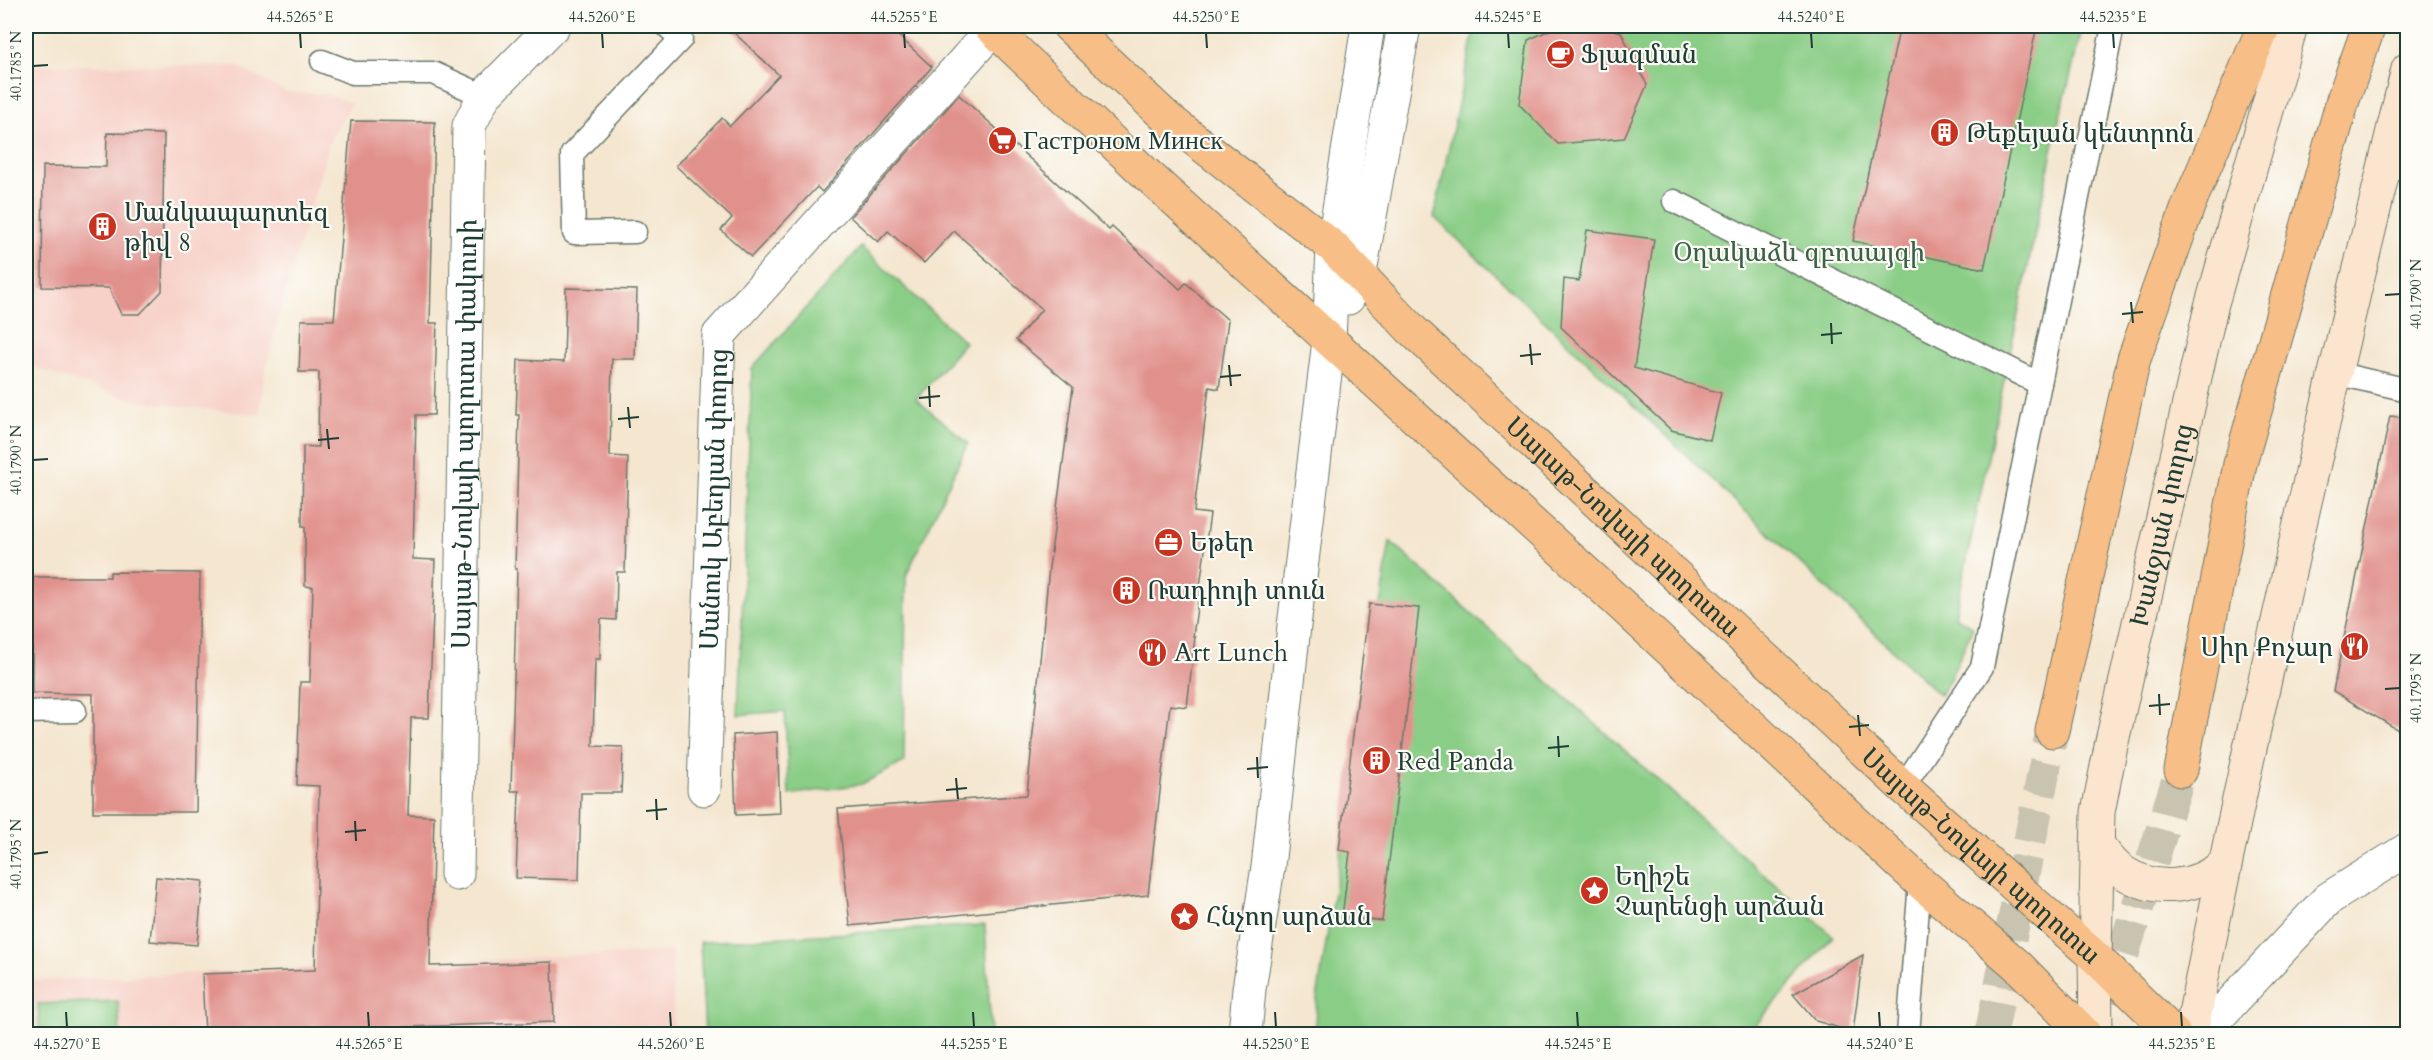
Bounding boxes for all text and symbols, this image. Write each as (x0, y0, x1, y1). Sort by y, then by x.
text: 44.5265°E (267, 7, 333, 27)
text: 44.5260°E (569, 7, 635, 27)
text: 44.5255°E (871, 7, 937, 27)
text: 44.5250°E (1173, 7, 1239, 27)
text: 44.5245°E (1475, 7, 1541, 27)
text: 44.5240°E (1778, 7, 1844, 27)
text: 44.5235°E (2080, 7, 2146, 27)
text: 40.1785°N (6, 31, 26, 101)
place label: Ֆլագման (1581, 37, 1697, 72)
cafe icon: Ֆլագման (1544, 38, 1576, 70)
place label: Թեքեյան կենտրոն (1966, 116, 2194, 151)
building icon: Թեքեյան կենտրոն (1929, 117, 1961, 149)
place label: Гастроном Минск (1023, 123, 1223, 158)
supermarket icon: Гастроном Минск (986, 124, 1018, 156)
place label: Մանկապարտեզ թիվ 8 (124, 195, 330, 260)
building icon: Մանկապարտեզ թիվ 8 (87, 211, 119, 243)
street label: Սայաթ-Նովայի պողոտա փակուղի (444, 219, 486, 649)
park label: Օղակաձև զբոսայգի (1673, 235, 1925, 270)
text: 40.1790°N (2406, 259, 2426, 329)
street label: Մանուկ Աբեղյան փողոց (692, 348, 737, 651)
street label: Սայաթ-Նովայի պողոտա (1498, 409, 1748, 645)
street label: Խանջյան փողոց (2122, 420, 2202, 630)
text: 40.1790°N (6, 425, 26, 495)
place label: Եթեր (1190, 525, 1254, 560)
office icon: Եթեր (1153, 526, 1185, 558)
place label: Ռադիոյի տուն (1147, 573, 1326, 608)
building icon: Ռադիոյի տուն (1110, 574, 1142, 606)
place label: Սիր Քոչար (2201, 630, 2333, 665)
restaurant icon: Սիր Քոչար (2338, 631, 2370, 663)
place label: Art Lunch (1174, 635, 1288, 670)
restaurant icon: Art Lunch (1137, 636, 1169, 668)
text: 40.1795°N (2406, 653, 2426, 723)
street label: Սայաթ-Նովայի պողոտա (1854, 740, 2108, 972)
place label: Red Panda (1397, 744, 1514, 779)
building icon: Red Panda (1360, 745, 1392, 777)
text: 40.1795°N (6, 819, 26, 889)
place label: Եղիշե Չարենցի արձան (1615, 859, 1825, 924)
place icon: Եղիշե Չարենցի արձան (1578, 875, 1610, 907)
place label: Հնչող արձան (1206, 899, 1372, 934)
place icon: Հնչող արձան (1169, 900, 1201, 932)
text: 44.5270°E (34, 1034, 100, 1054)
text: 44.5265°E (336, 1034, 402, 1054)
text: 44.5260°E (638, 1034, 704, 1054)
text: 44.5255°E (941, 1034, 1007, 1054)
text: 44.5250°E (1243, 1034, 1309, 1054)
text: 44.5245°E (1545, 1034, 1611, 1054)
text: 44.5240°E (1847, 1034, 1913, 1054)
text: 44.5235°E (2149, 1034, 2215, 1054)

